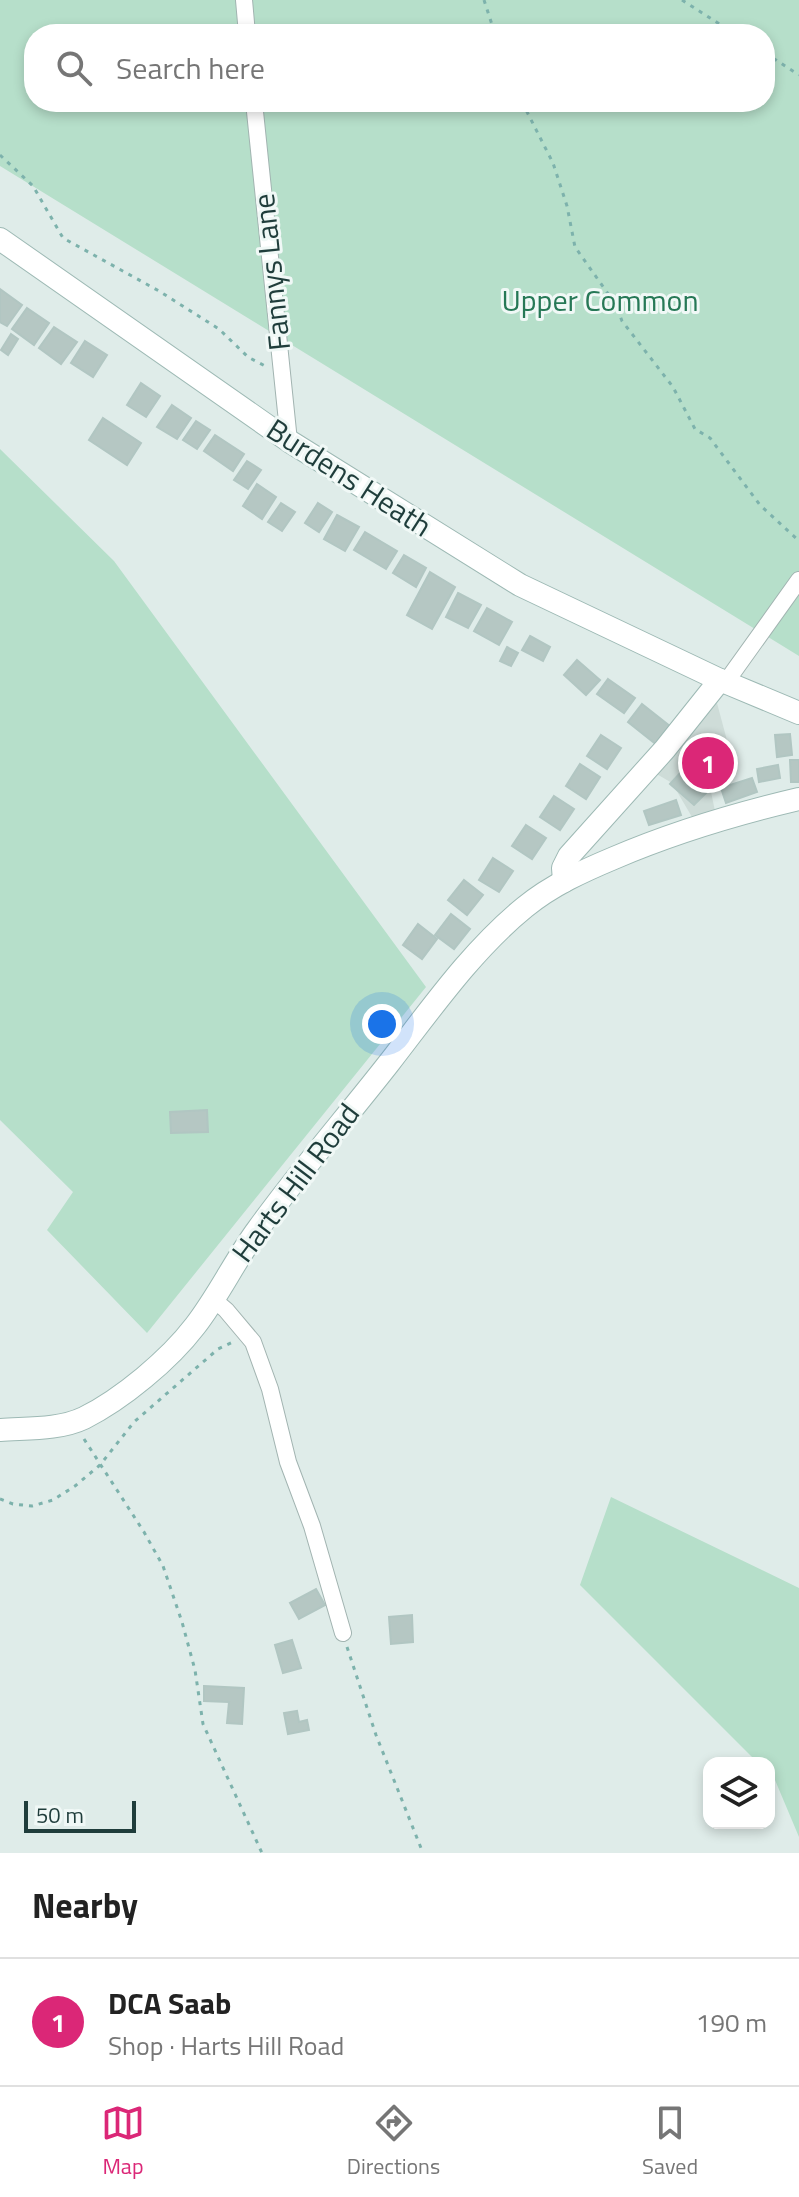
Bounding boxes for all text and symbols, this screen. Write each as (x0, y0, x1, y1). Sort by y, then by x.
search box (24, 24, 775, 112)
text: Search here (116, 45, 265, 91)
icon: search (52, 46, 96, 90)
street label: Fannys Lane (240, 191, 302, 353)
park label: Upper Common (501, 277, 699, 323)
street label: Burdens Heath (258, 406, 441, 548)
pin: 1 (682, 733, 734, 793)
your location (362, 1004, 402, 1044)
street label: Harts Hill Road (220, 1093, 370, 1272)
map controls (703, 1757, 775, 1829)
button: layers (703, 1757, 775, 1829)
scale bar (24, 1797, 136, 1833)
text: 50 m (36, 1798, 84, 1832)
text: Nearby (32, 1879, 138, 1931)
text: DCA Saab (108, 1980, 231, 2026)
text: 1 (51, 2003, 65, 2042)
text: 190 m (696, 2003, 767, 2042)
text: Shop · Harts Hill Road (108, 2026, 344, 2065)
tab: Map (101, 2101, 145, 2183)
tab: Directions (347, 2101, 440, 2183)
tab: Saved (642, 2101, 698, 2183)

